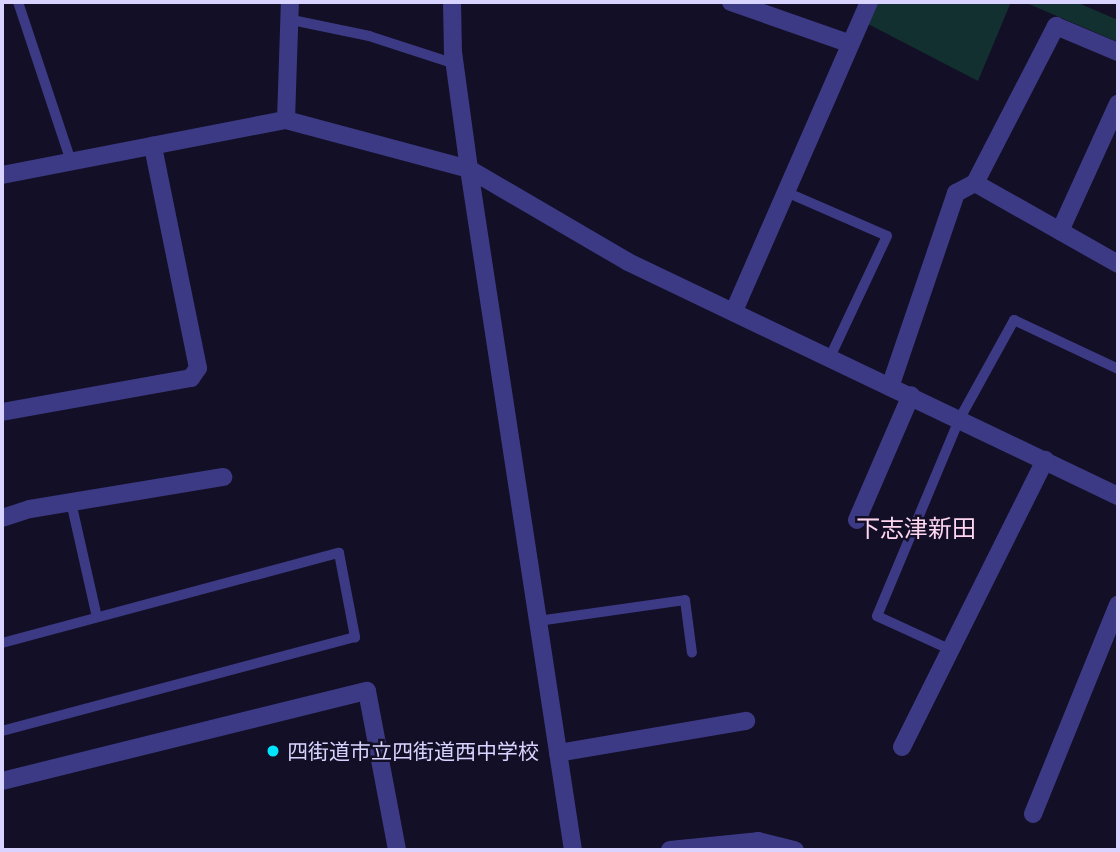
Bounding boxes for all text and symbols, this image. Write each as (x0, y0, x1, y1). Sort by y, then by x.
district label: 下志津新田 (856, 515, 976, 543)
place label: 四街道市立四街道西中学校 (287, 738, 539, 764)
marker: 四街道市立四街道西中学校 (265, 743, 281, 759)

